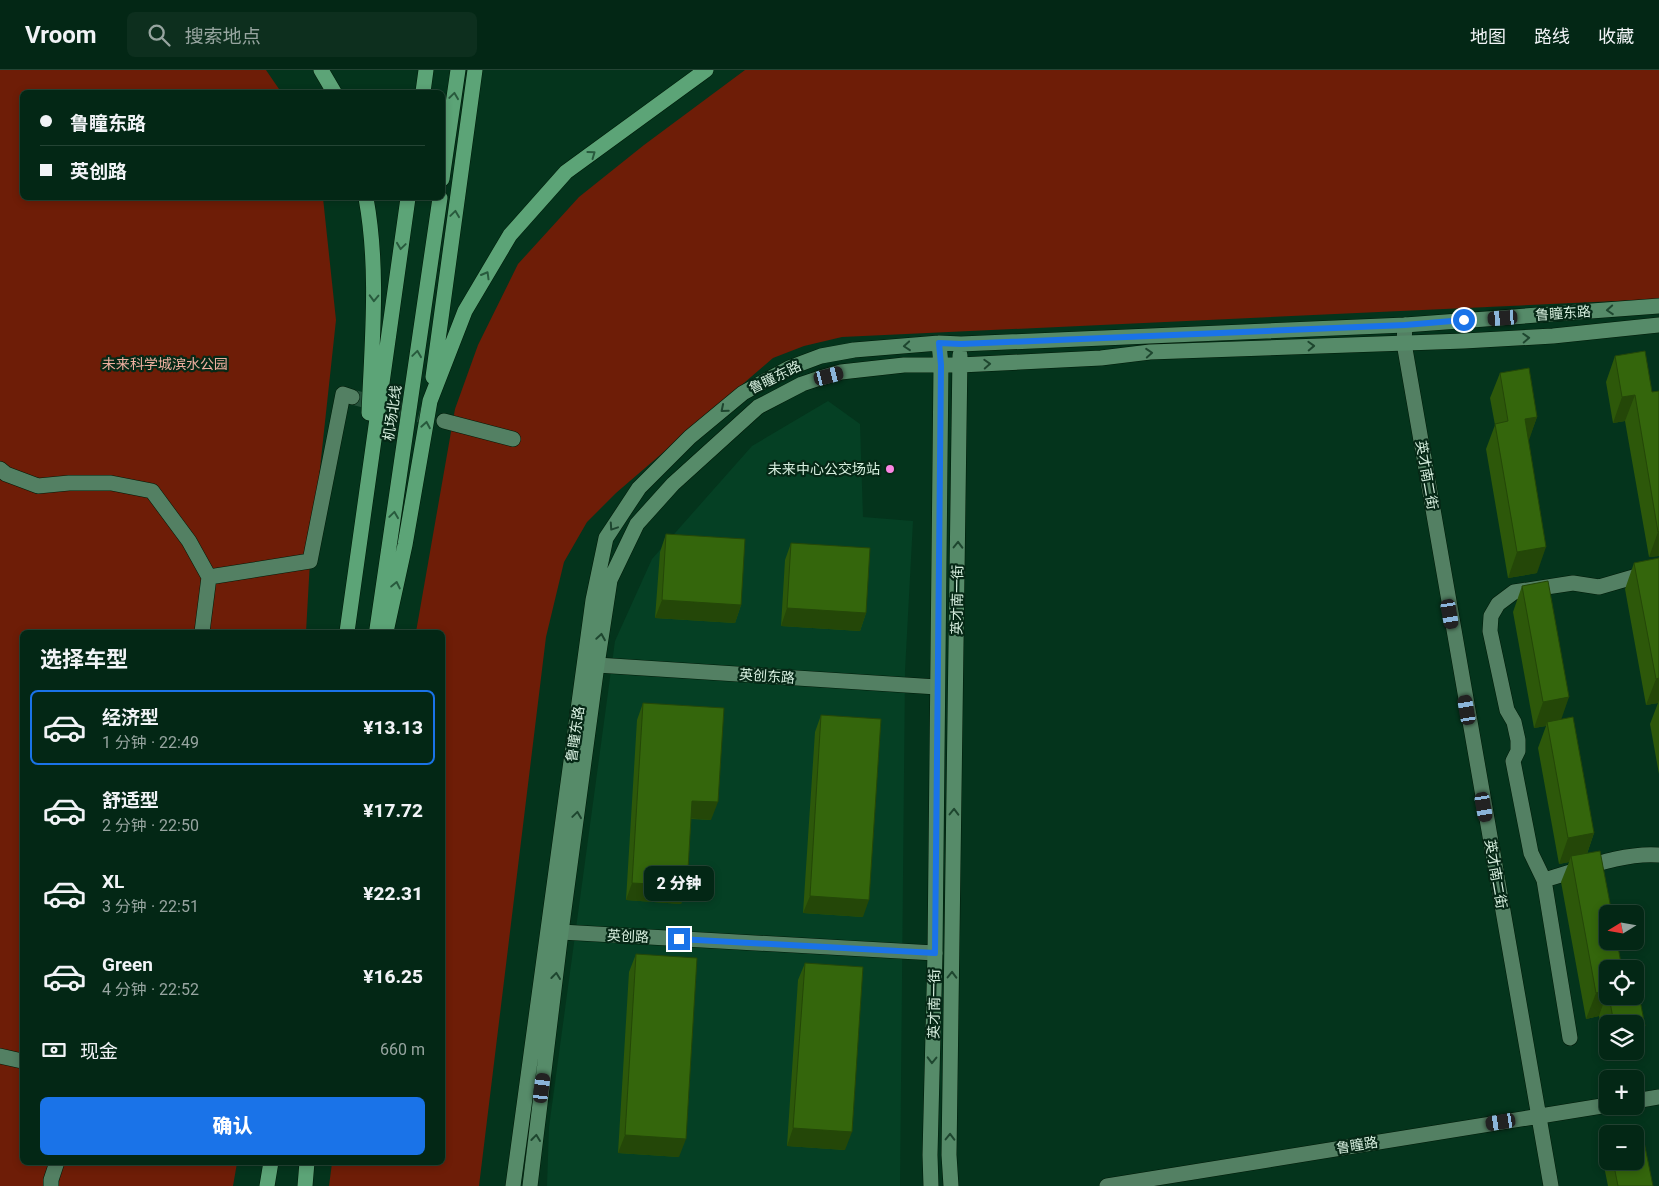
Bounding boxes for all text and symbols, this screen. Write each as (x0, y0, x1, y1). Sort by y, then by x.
search box (127, 12, 477, 57)
text: Vroom (25, 21, 97, 49)
icon: search (145, 21, 173, 49)
text: 搜索地点 (185, 25, 261, 48)
text: 地图 (1470, 26, 1506, 47)
text: 路线 (1534, 26, 1570, 47)
text: 收藏 (1598, 26, 1634, 47)
one-way arrow (449, 92, 459, 101)
text: 鲁瞳东路 (70, 112, 146, 135)
one-way arrow (586, 151, 596, 160)
text: 英创路 (70, 160, 127, 183)
one-way arrow (450, 209, 460, 218)
one-way arrow (396, 242, 407, 250)
one-way arrow (480, 272, 490, 281)
one-way arrow (369, 295, 380, 303)
street label: 鲁瞳东路 (1535, 303, 1591, 323)
one-way arrow (1606, 304, 1614, 315)
route start (1453, 309, 1475, 331)
car (1487, 309, 1518, 327)
one-way arrow (1522, 332, 1530, 343)
one-way arrow (902, 340, 910, 351)
one-way arrow (1308, 341, 1315, 351)
one-way arrow (1145, 347, 1153, 358)
one-way arrow (411, 350, 422, 358)
park label: 未来科学城滨水公园 (102, 356, 228, 372)
street label: 鲁瞳东路 (746, 358, 804, 396)
one-way arrow (983, 358, 991, 369)
car (812, 365, 845, 387)
street label: 机场北线 (380, 384, 404, 442)
one-way arrow (721, 403, 730, 411)
one-way arrow (420, 421, 430, 429)
street label: 英才南二街 (1413, 439, 1441, 511)
place label: 未来中心公交场站 (768, 461, 880, 477)
marker: 未来中心公交场站 (884, 463, 896, 475)
one-way arrow (388, 511, 399, 519)
one-way arrow (610, 521, 620, 530)
one-way arrow (952, 541, 963, 549)
street label: 英才南一街 (948, 565, 966, 635)
one-way arrow (390, 580, 401, 589)
car (1440, 598, 1459, 630)
one-way arrow (596, 632, 606, 641)
text: 选择车型 (40, 647, 128, 672)
street label: 英创东路 (739, 666, 795, 686)
car (1457, 694, 1476, 726)
icon: car (42, 705, 87, 750)
street label: 鲁瞳东路 (563, 705, 587, 763)
text: 经济型 (102, 706, 159, 729)
text: ¥13.13 (363, 716, 423, 739)
text: 1 分钟 · 22:49 (102, 733, 199, 752)
icon: car (42, 788, 87, 833)
text: 舒适型 (102, 789, 159, 812)
car (1474, 791, 1493, 823)
text: ¥17.72 (363, 799, 423, 822)
one-way arrow (949, 808, 959, 816)
one-way arrow (571, 811, 582, 819)
text: 2 分钟 · 22:50 (102, 816, 199, 835)
street label: 英才南二街 (1482, 838, 1510, 910)
callout: 2 分钟 (644, 866, 714, 902)
text: XL (102, 870, 124, 893)
icon: car (42, 871, 87, 916)
text: 2 分钟 (656, 874, 702, 893)
text: ¥22.31 (363, 882, 423, 905)
text: 3 分钟 · 22:51 (102, 897, 199, 916)
north arrow (1599, 905, 1644, 950)
map controls (1599, 905, 1644, 1170)
street label: 英创路 (607, 927, 649, 945)
route end (668, 928, 690, 950)
text: Green (102, 953, 153, 976)
icon: car (42, 954, 87, 999)
button: locate (1599, 960, 1644, 1005)
text: ¥16.25 (363, 965, 423, 988)
street label: 英才南一街 (925, 969, 943, 1039)
one-way arrow (947, 971, 957, 978)
one-way arrow (550, 972, 561, 980)
text: 4 分钟 · 22:52 (102, 980, 199, 999)
button: layers (1599, 1015, 1644, 1060)
icon: cash (40, 1036, 68, 1064)
text: 现金 (80, 1040, 118, 1063)
text: 660 m (380, 1040, 425, 1059)
one-way arrow (927, 1057, 937, 1065)
button: + (1599, 1070, 1644, 1115)
car (532, 1072, 551, 1104)
button: 确认 (40, 1097, 425, 1155)
car (1485, 1112, 1516, 1132)
button: − (1599, 1125, 1644, 1170)
one-way arrow (530, 1133, 541, 1141)
one-way arrow (945, 1133, 955, 1141)
street label: 鲁瞳路 (1335, 1134, 1379, 1156)

